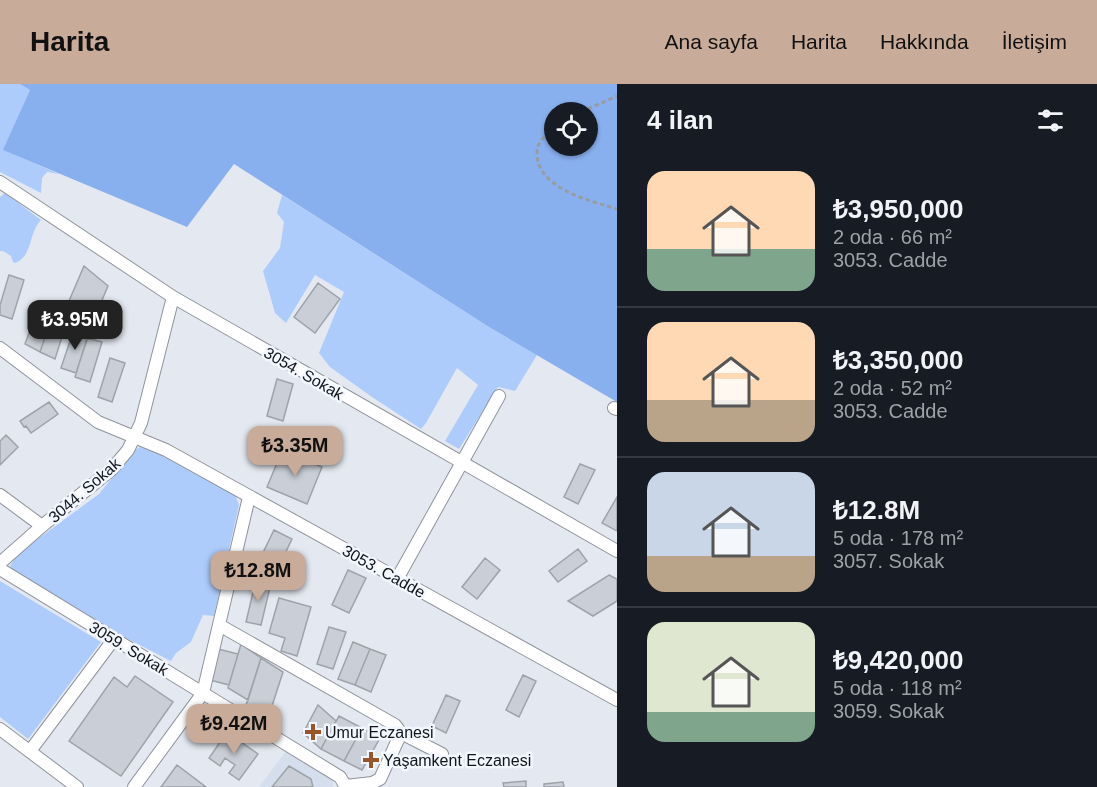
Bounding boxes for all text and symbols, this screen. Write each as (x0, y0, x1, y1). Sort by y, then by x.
text: Harita (30, 26, 109, 57)
text: Ana sayfa (665, 30, 758, 53)
text: Harita (791, 30, 847, 53)
text: Hakkında (880, 30, 969, 53)
text: İletişim (1002, 30, 1067, 53)
map controls (544, 102, 598, 156)
button: locate (544, 102, 598, 156)
icon: filters (1034, 104, 1067, 137)
text: 4 ilan (647, 105, 713, 135)
text: ₺3,950,000 (833, 194, 964, 224)
icon: home (695, 195, 767, 267)
text: 2 oda · 66 m² (833, 226, 952, 248)
text: 3053. Cadde (833, 249, 948, 271)
pin: ₺3.95M (26, 300, 124, 351)
text: ₺3.95M (41, 308, 109, 330)
street label: 3054. Sokak (261, 344, 347, 404)
text: ₺3,350,000 (833, 345, 964, 375)
icon: home (695, 346, 767, 418)
text: 2 oda · 52 m² (833, 377, 952, 399)
text: 3053. Cadde (833, 400, 948, 422)
pin: ₺3.35M (246, 426, 344, 477)
text: ₺3.35M (261, 434, 329, 456)
street label: 3044. Sokak (45, 454, 124, 526)
text: ₺12.8M (833, 495, 920, 525)
icon: home (695, 496, 767, 568)
text: 5 oda · 178 m² (833, 527, 963, 549)
street label: 3053. Cadde (340, 542, 428, 601)
text: 3057. Sokak (833, 550, 944, 572)
pin: ₺12.8M (209, 551, 307, 602)
text: ₺12.8M (224, 559, 292, 581)
street label: 3059. Sokak (86, 618, 172, 679)
text: ₺9,420,000 (833, 645, 964, 675)
icon: home (695, 646, 767, 718)
text: 5 oda · 118 m² (833, 677, 962, 699)
text: 3059. Sokak (833, 700, 944, 722)
pin: ₺9.42M (185, 704, 283, 755)
text: ₺9.42M (200, 712, 268, 734)
place label: Umur Eczanesi (325, 724, 433, 741)
marker: Umur Eczanesi (306, 725, 320, 739)
place label: Yaşamkent Eczanesi (383, 752, 531, 769)
marker: Yaşamkent Eczanesi (364, 753, 378, 767)

